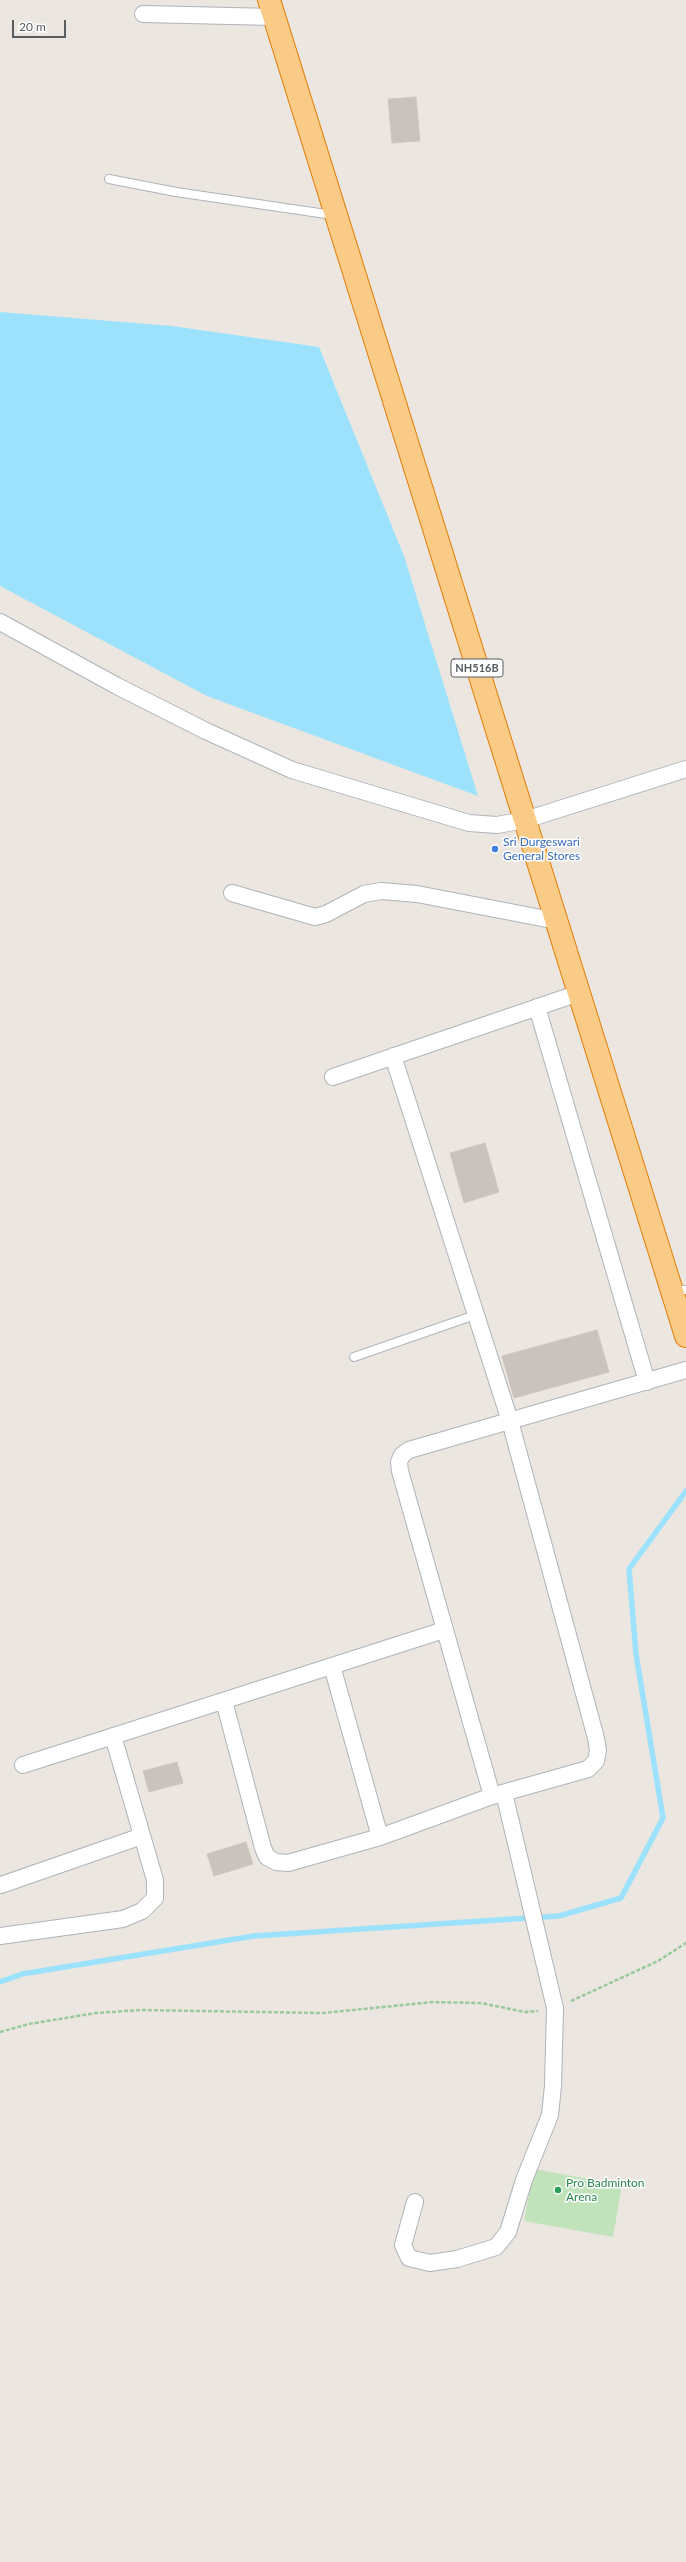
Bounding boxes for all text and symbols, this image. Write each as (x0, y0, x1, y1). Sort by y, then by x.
scale bar (14, 12, 68, 38)
text: 20 m (19, 19, 46, 34)
road number: NH516B (451, 659, 503, 677)
place label: Sri Durgeswari General Stores (503, 835, 580, 863)
marker: Sri Durgeswari General Stores (490, 844, 500, 854)
place label: Pro Badminton Arena (566, 2176, 645, 2204)
marker: Pro Badminton Arena (553, 2185, 563, 2195)

